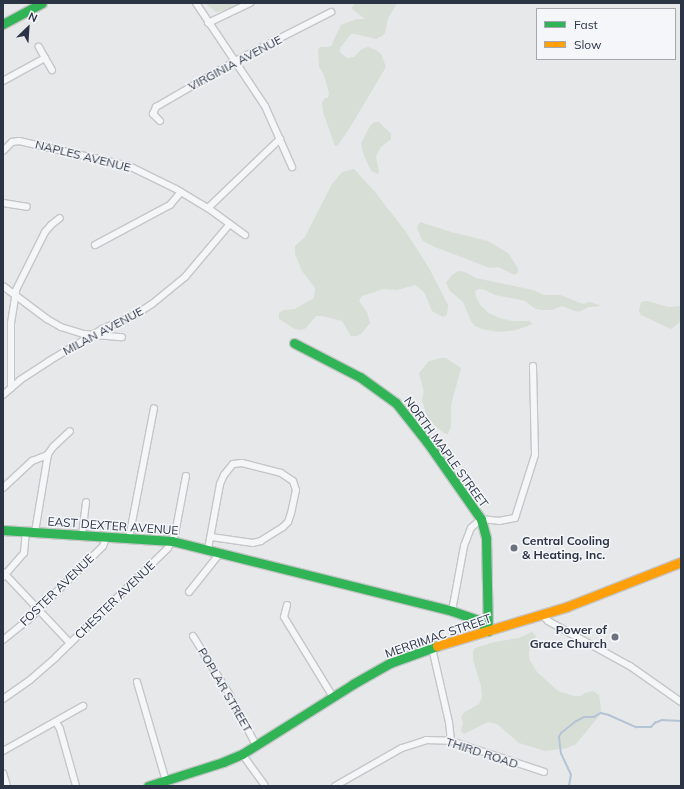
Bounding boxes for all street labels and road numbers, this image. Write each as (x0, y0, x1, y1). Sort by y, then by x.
street label: VIRGINIA AVENUE (186, 32, 284, 94)
street label: NAPLES AVENUE (34, 137, 132, 175)
street label: MILAN AVENUE (60, 304, 146, 358)
street label: NORTH MAPLE STREET (401, 394, 491, 510)
street label: EAST DEXTER AVENUE (47, 514, 179, 538)
street label: FOSTER AVENUE (17, 551, 97, 629)
street label: CHESTER AVENUE (72, 558, 158, 642)
street label: MERRIMAC STREET (383, 611, 493, 661)
street label: POPLAR STREET (195, 645, 255, 735)
street label: THIRD ROAD (444, 735, 520, 771)

